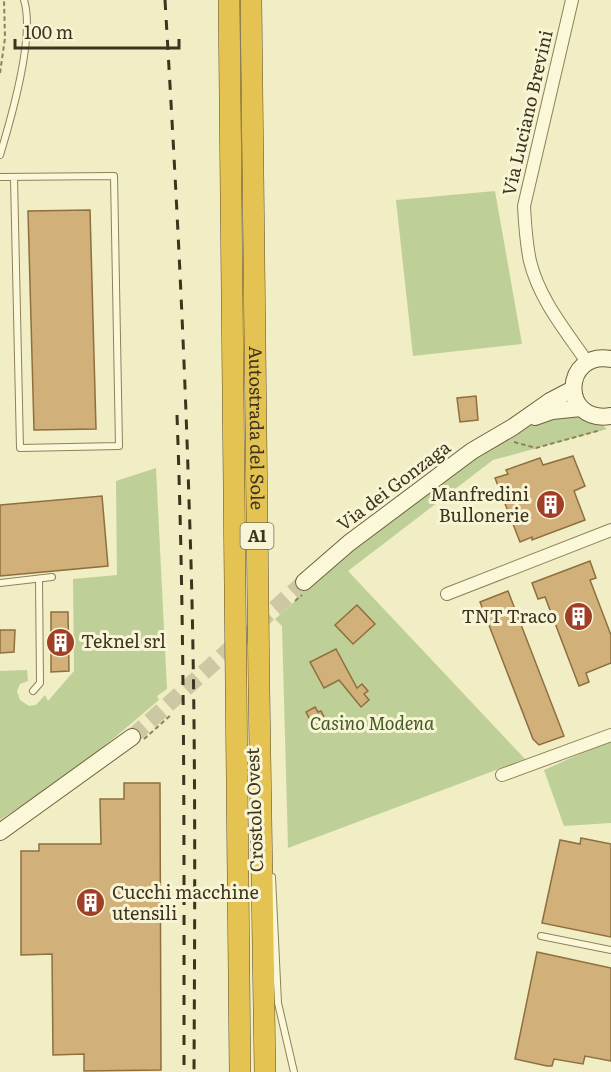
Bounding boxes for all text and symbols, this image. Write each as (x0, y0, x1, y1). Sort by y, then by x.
scale bar (15, 12, 178, 50)
text: 100 m (24, 18, 73, 45)
street label: Via Luciano Brevini (494, 27, 559, 198)
street label: Autostrada del Sole (243, 346, 272, 510)
street label: Via dei Gonzaga (331, 433, 456, 536)
place label: Manfredini Bullonerie (430, 480, 529, 528)
building icon: Manfredini Bullonerie (534, 489, 566, 521)
road number: A1 (240, 523, 274, 549)
building icon: TNT Traco (562, 601, 594, 633)
place label: TNT Traco (461, 602, 557, 629)
building icon: Teknel srl (44, 626, 76, 658)
place label: Teknel srl (81, 627, 166, 654)
park label: Casino Modena (310, 709, 435, 736)
street label: Crostolo Ovest (238, 747, 269, 873)
place label: Cucchi macchine utensili (112, 878, 259, 926)
building icon: Cucchi macchine utensili (75, 887, 107, 919)

